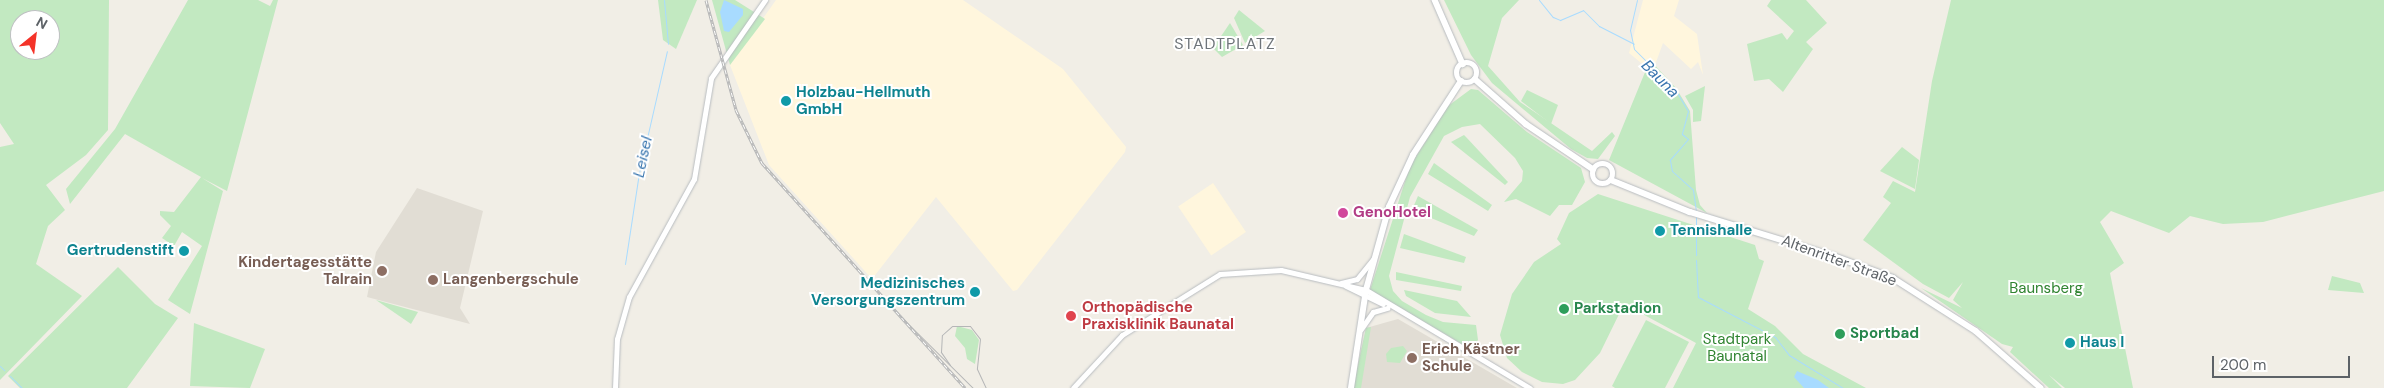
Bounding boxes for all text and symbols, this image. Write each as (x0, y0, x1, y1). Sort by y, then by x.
north arrow (10, 10, 60, 60)
text: N (33, 12, 51, 33)
district label: STADTPLATZ (1173, 34, 1277, 54)
water label: Bauna (1637, 56, 1683, 102)
place label: Holzbau-Hellmuth GmbH (796, 83, 931, 118)
marker: Holzbau-Hellmuth GmbH (780, 95, 792, 107)
water label: Leisel (629, 135, 657, 179)
place label: GenoHotel (1353, 204, 1431, 222)
marker: GenoHotel (1337, 207, 1349, 219)
place label: Tennishalle (1670, 222, 1752, 240)
marker: Tennishalle (1654, 225, 1666, 237)
street label: Altenritter Straße (1779, 232, 1899, 290)
place label: Gertrudenstift (67, 242, 174, 260)
marker: Gertrudenstift (178, 245, 190, 257)
place label: Kindertagesstätte Talrain (238, 253, 372, 288)
marker: Kindertagesstätte Talrain (376, 265, 388, 277)
place label: Langenbergschule (443, 271, 579, 289)
marker: Langenbergschule (427, 274, 439, 286)
place label: Medizinisches Versorgungszentrum (811, 274, 965, 309)
park label: Baunsberg (2009, 280, 2083, 298)
marker: Medizinisches Versorgungszentrum (969, 286, 981, 298)
place label: Orthopädische Praxisklinik Baunatal (1082, 298, 1234, 333)
place label: Parkstadion (1574, 300, 1661, 318)
marker: Parkstadion (1558, 303, 1570, 315)
marker: Orthopädische Praxisklinik Baunatal (1064, 309, 1078, 323)
place label: Sportbad (1850, 325, 1919, 343)
marker: Sportbad (1834, 328, 1846, 340)
park label: Stadtpark Baunatal (1703, 330, 1771, 365)
place label: Haus I (2080, 334, 2124, 352)
marker: Haus I (2064, 337, 2076, 349)
place label: Erich Kästner Schule (1422, 340, 1520, 375)
scale bar (2214, 346, 2352, 378)
marker: Erich Kästner Schule (1406, 352, 1418, 364)
text: 200 m (2220, 355, 2266, 375)

